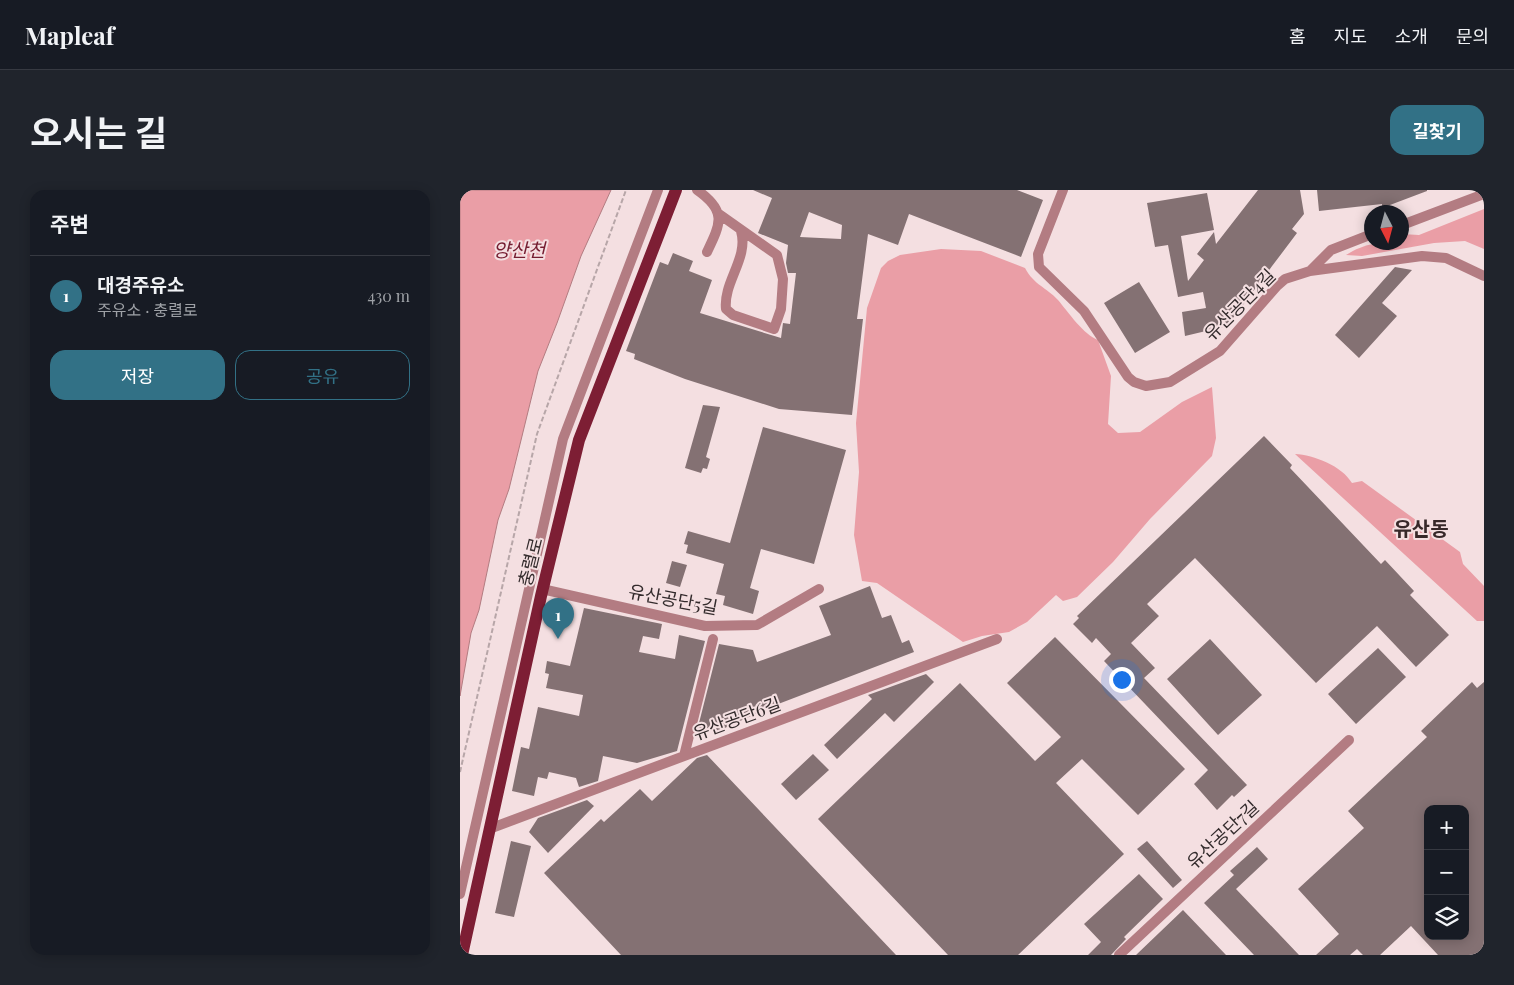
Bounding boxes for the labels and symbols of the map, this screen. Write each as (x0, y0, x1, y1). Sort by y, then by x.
north arrow (1364, 205, 1409, 250)
water label: 양산천 (493, 236, 547, 262)
street label: 유산공단4길 (1198, 263, 1280, 345)
district label: 유산동 (1393, 514, 1449, 541)
street label: 충렬로 (512, 535, 548, 589)
street label: 유산공단5길 (627, 579, 720, 619)
pin: 1 (542, 598, 574, 639)
your location (1109, 667, 1135, 693)
street label: 유산공단6길 (689, 691, 784, 745)
street label: 유산공단7길 (1181, 795, 1263, 874)

